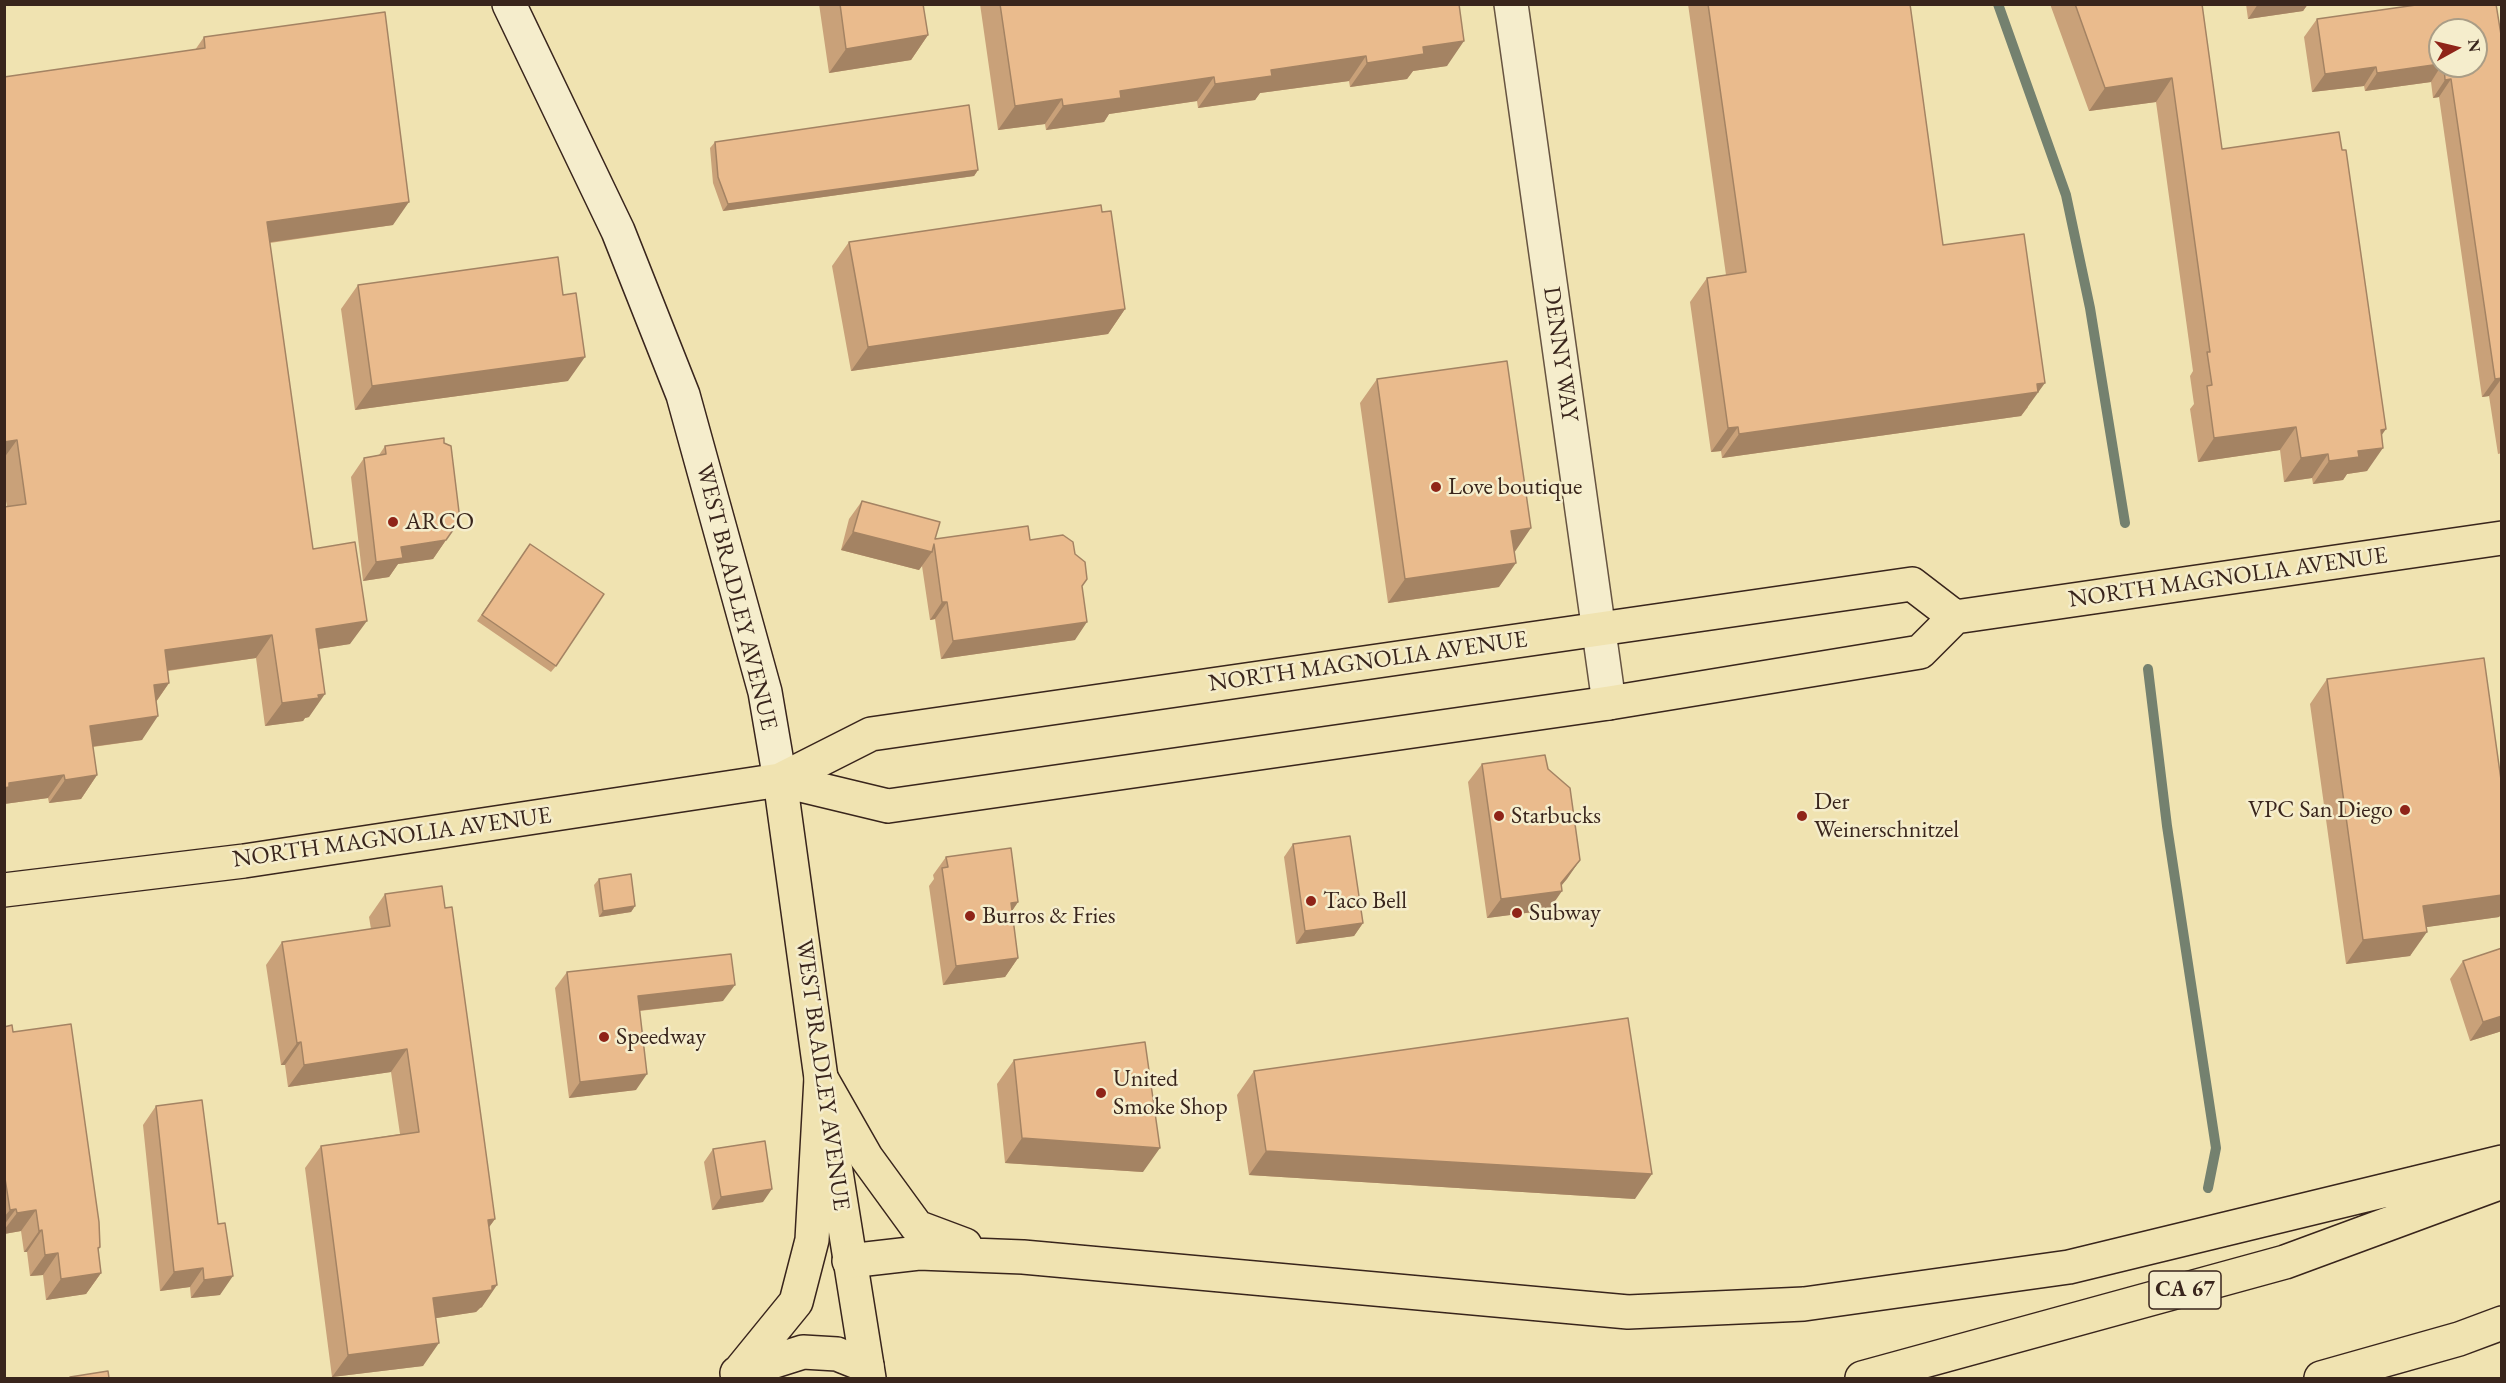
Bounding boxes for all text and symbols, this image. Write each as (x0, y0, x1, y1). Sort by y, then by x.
north arrow (2428, 18, 2488, 78)
text: N (2463, 38, 2486, 54)
street label: DENNY WAY (1536, 285, 1584, 423)
street label: WEST BRADLEY AVENUE (689, 461, 783, 733)
place label: Love boutique (1448, 473, 1582, 501)
marker: Love boutique (1429, 480, 1443, 494)
place label: ARCO (405, 508, 474, 536)
marker: ARCO (386, 515, 400, 529)
street label: NORTH MAGNOLIA AVENUE (2067, 541, 2389, 615)
street label: NORTH MAGNOLIA AVENUE (1207, 625, 1529, 699)
place label: Der Weinerschnitzel (1814, 788, 1959, 844)
place label: VPC San Diego (2248, 796, 2393, 824)
street label: NORTH MAGNOLIA AVENUE (231, 801, 553, 875)
place label: Starbucks (1511, 802, 1601, 830)
marker: VPC San Diego (2398, 803, 2412, 817)
marker: Starbucks (1492, 809, 1506, 823)
marker: Der Weinerschnitzel (1795, 809, 1809, 823)
place label: Taco Bell (1323, 887, 1407, 915)
marker: Taco Bell (1304, 894, 1318, 908)
place label: Subway (1529, 899, 1601, 927)
place label: Burros & Fries (982, 902, 1115, 930)
marker: Subway (1510, 906, 1524, 920)
marker: Burros & Fries (963, 909, 977, 923)
street label: WEST BRADLEY AVENUE (789, 937, 855, 1213)
place label: Speedway (616, 1023, 706, 1051)
marker: Speedway (597, 1030, 611, 1044)
place label: United Smoke Shop (1113, 1065, 1228, 1121)
marker: United Smoke Shop (1094, 1086, 1108, 1100)
road number: CA 67 (2149, 1271, 2221, 1309)

